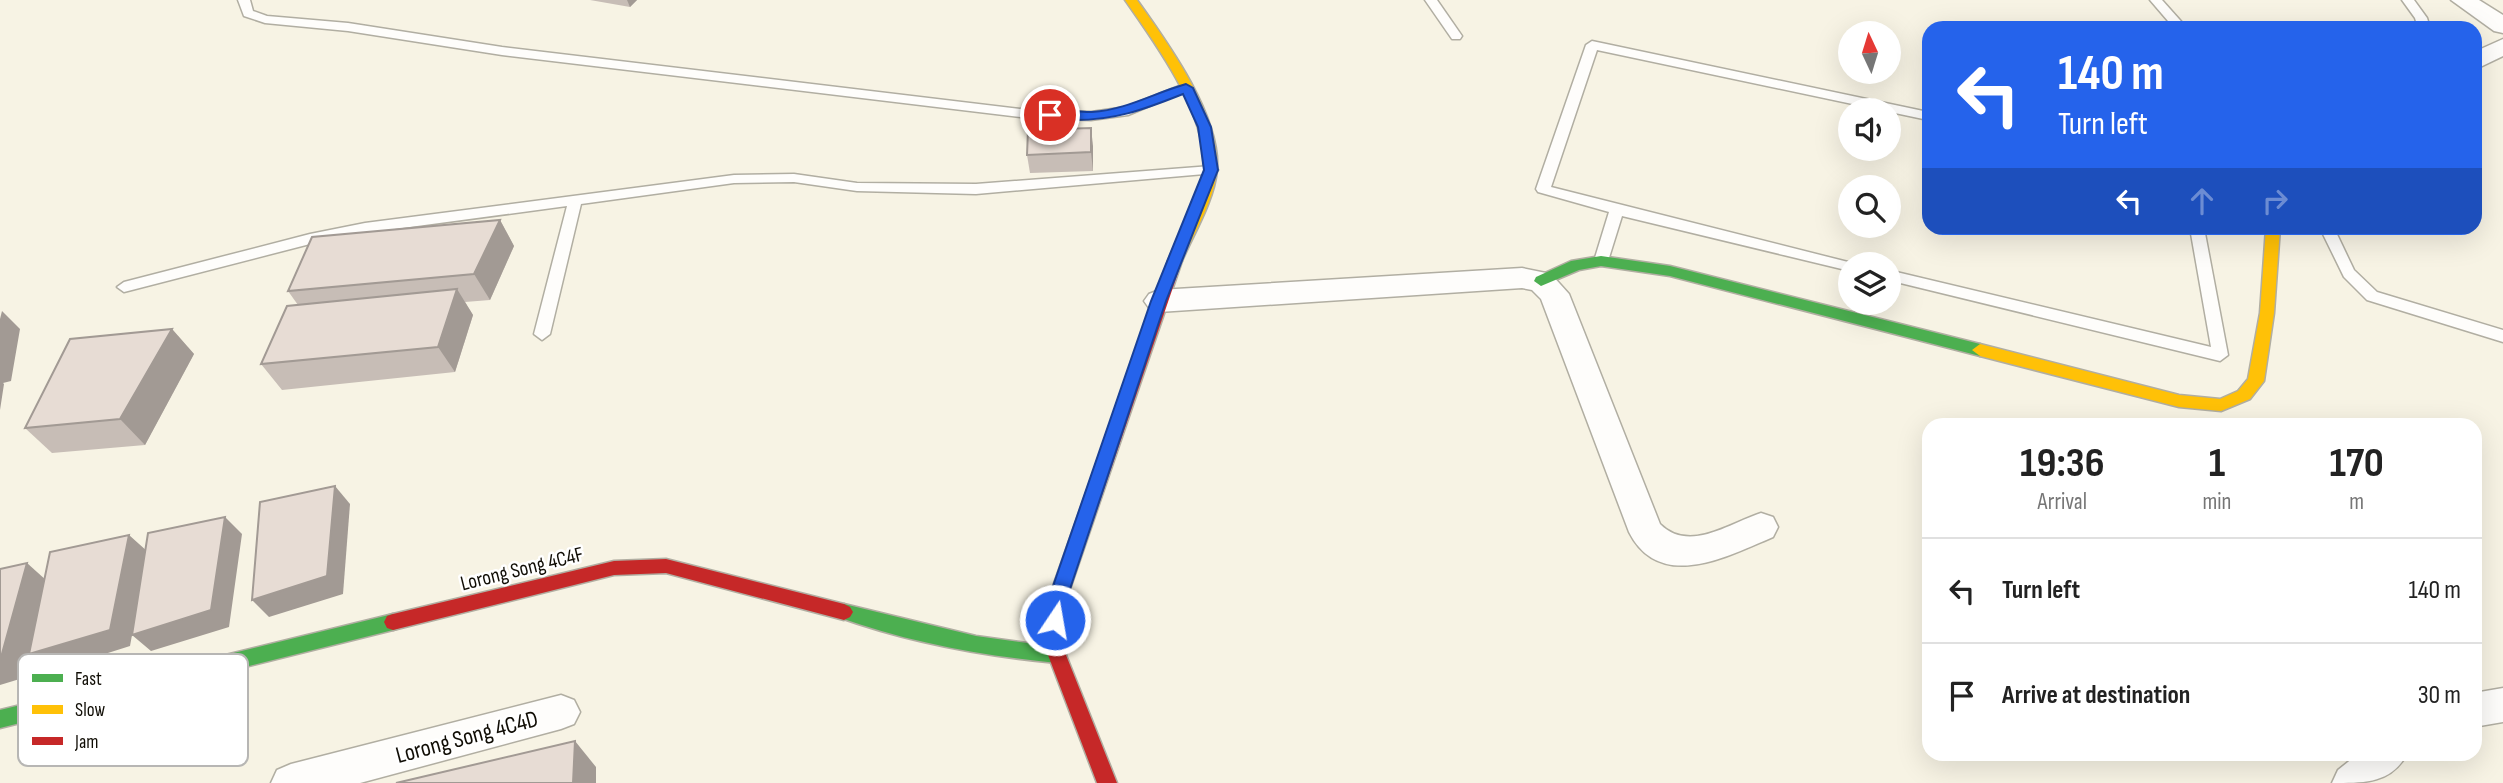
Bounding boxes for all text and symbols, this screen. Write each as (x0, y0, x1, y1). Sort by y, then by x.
north arrow (1838, 21, 1900, 84)
map controls (1838, 21, 1901, 315)
text: 140 m (2058, 45, 2164, 104)
icon: left (1943, 49, 2034, 140)
pin (1020, 85, 1080, 145)
icon: arrive (1031, 96, 1069, 134)
button: sound (1838, 98, 1901, 161)
text: Turn left (2058, 105, 2148, 144)
button: search (1838, 175, 1901, 238)
icon: left (2110, 182, 2148, 220)
icon: ahead (2183, 182, 2221, 220)
icon: right (2256, 182, 2294, 220)
button: layers (1838, 252, 1901, 315)
text: 19:36 (2020, 438, 2104, 489)
text: 1 (2209, 438, 2225, 489)
text: 170 (2330, 438, 2384, 489)
text: Arrival (2038, 488, 2087, 516)
text: min (2203, 488, 2231, 516)
text: m (2349, 488, 2364, 516)
street label: Lorong Song 4C4F (458, 542, 586, 596)
icon: left (1943, 572, 1981, 610)
text: Turn left (2002, 575, 2080, 606)
text: 140 m (2409, 575, 2461, 606)
position arrow (1018, 583, 1092, 657)
legend (18, 654, 248, 766)
text: Fast (75, 668, 102, 691)
icon: arrive (1943, 677, 1981, 715)
text: Arrive at destination (2002, 680, 2190, 711)
text: 30 m (2418, 680, 2461, 711)
text: Slow (75, 699, 105, 722)
street label: Lorong Song 4C4D (393, 704, 541, 770)
text: Jam (74, 731, 98, 754)

